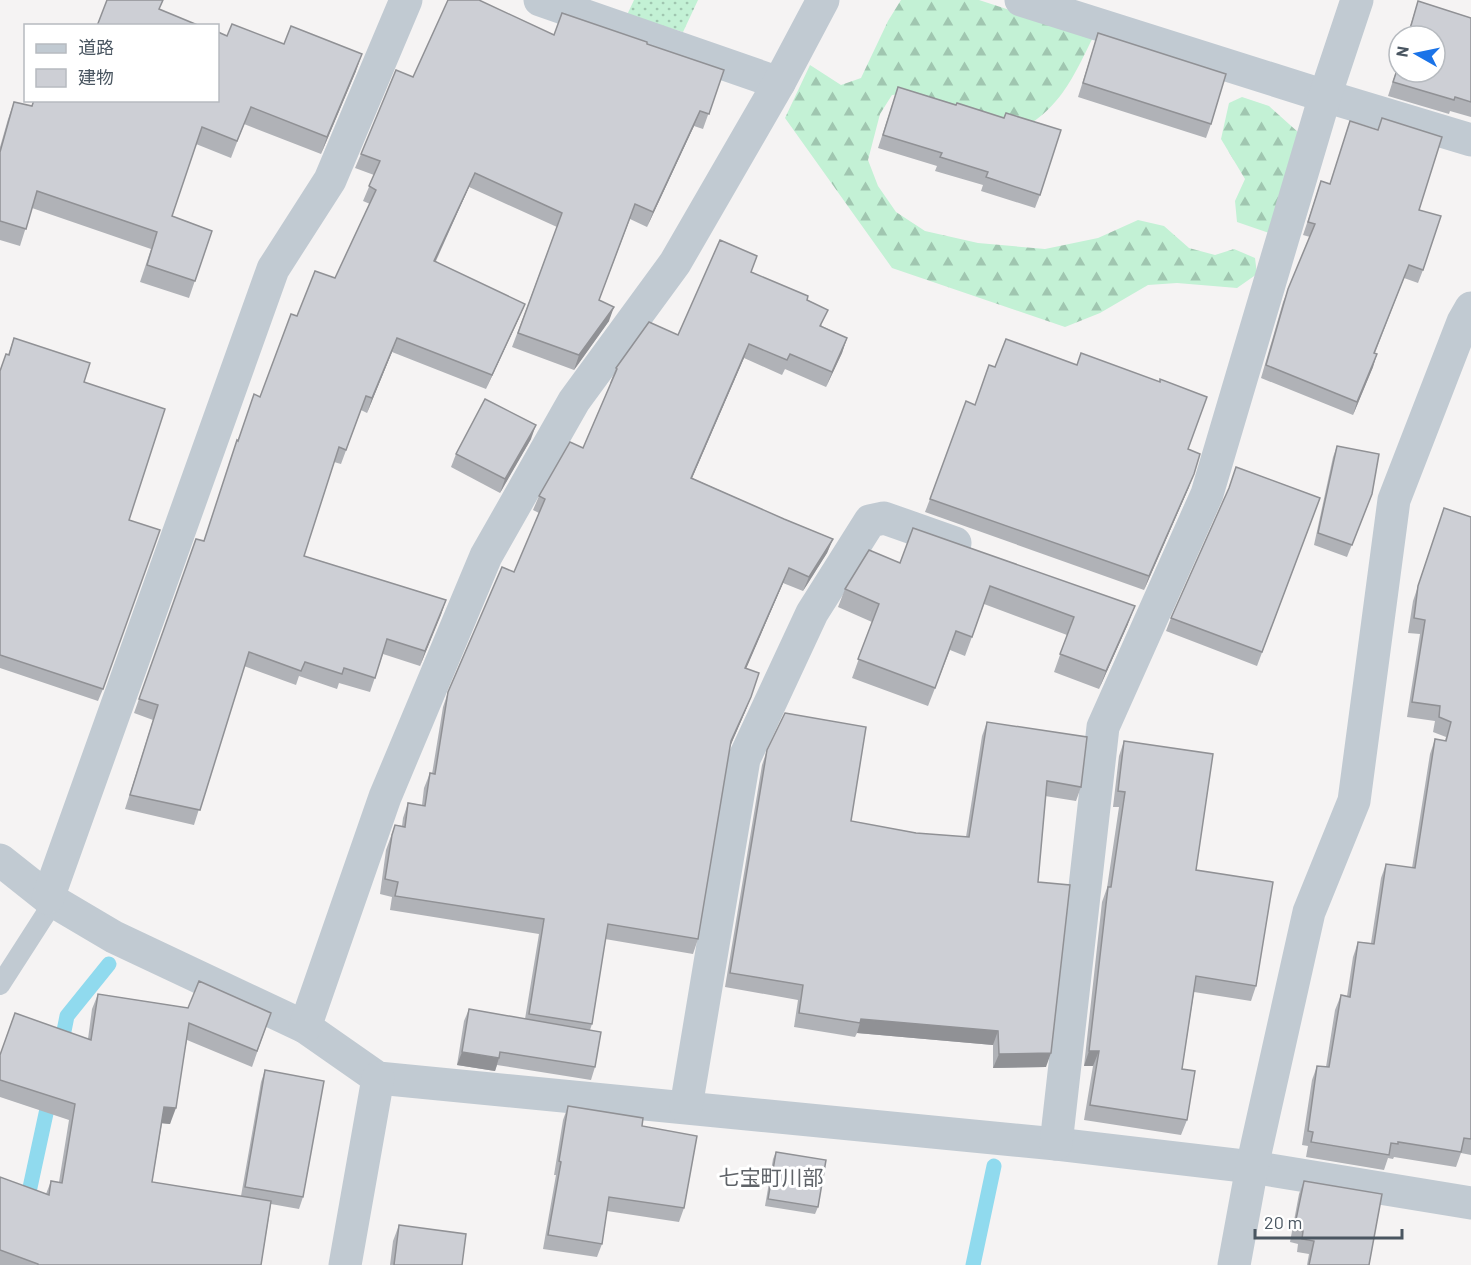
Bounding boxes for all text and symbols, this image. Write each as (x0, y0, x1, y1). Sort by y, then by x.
legend (24, 24, 219, 102)
north arrow (1387, 24, 1447, 84)
text: 道路 (78, 36, 114, 58)
text: N (1391, 45, 1412, 58)
text: 建物 (78, 66, 114, 88)
district label: 七宝町川部 (719, 1164, 824, 1189)
scale bar (1255, 1202, 1402, 1240)
text: 20 m (1264, 1211, 1302, 1233)

